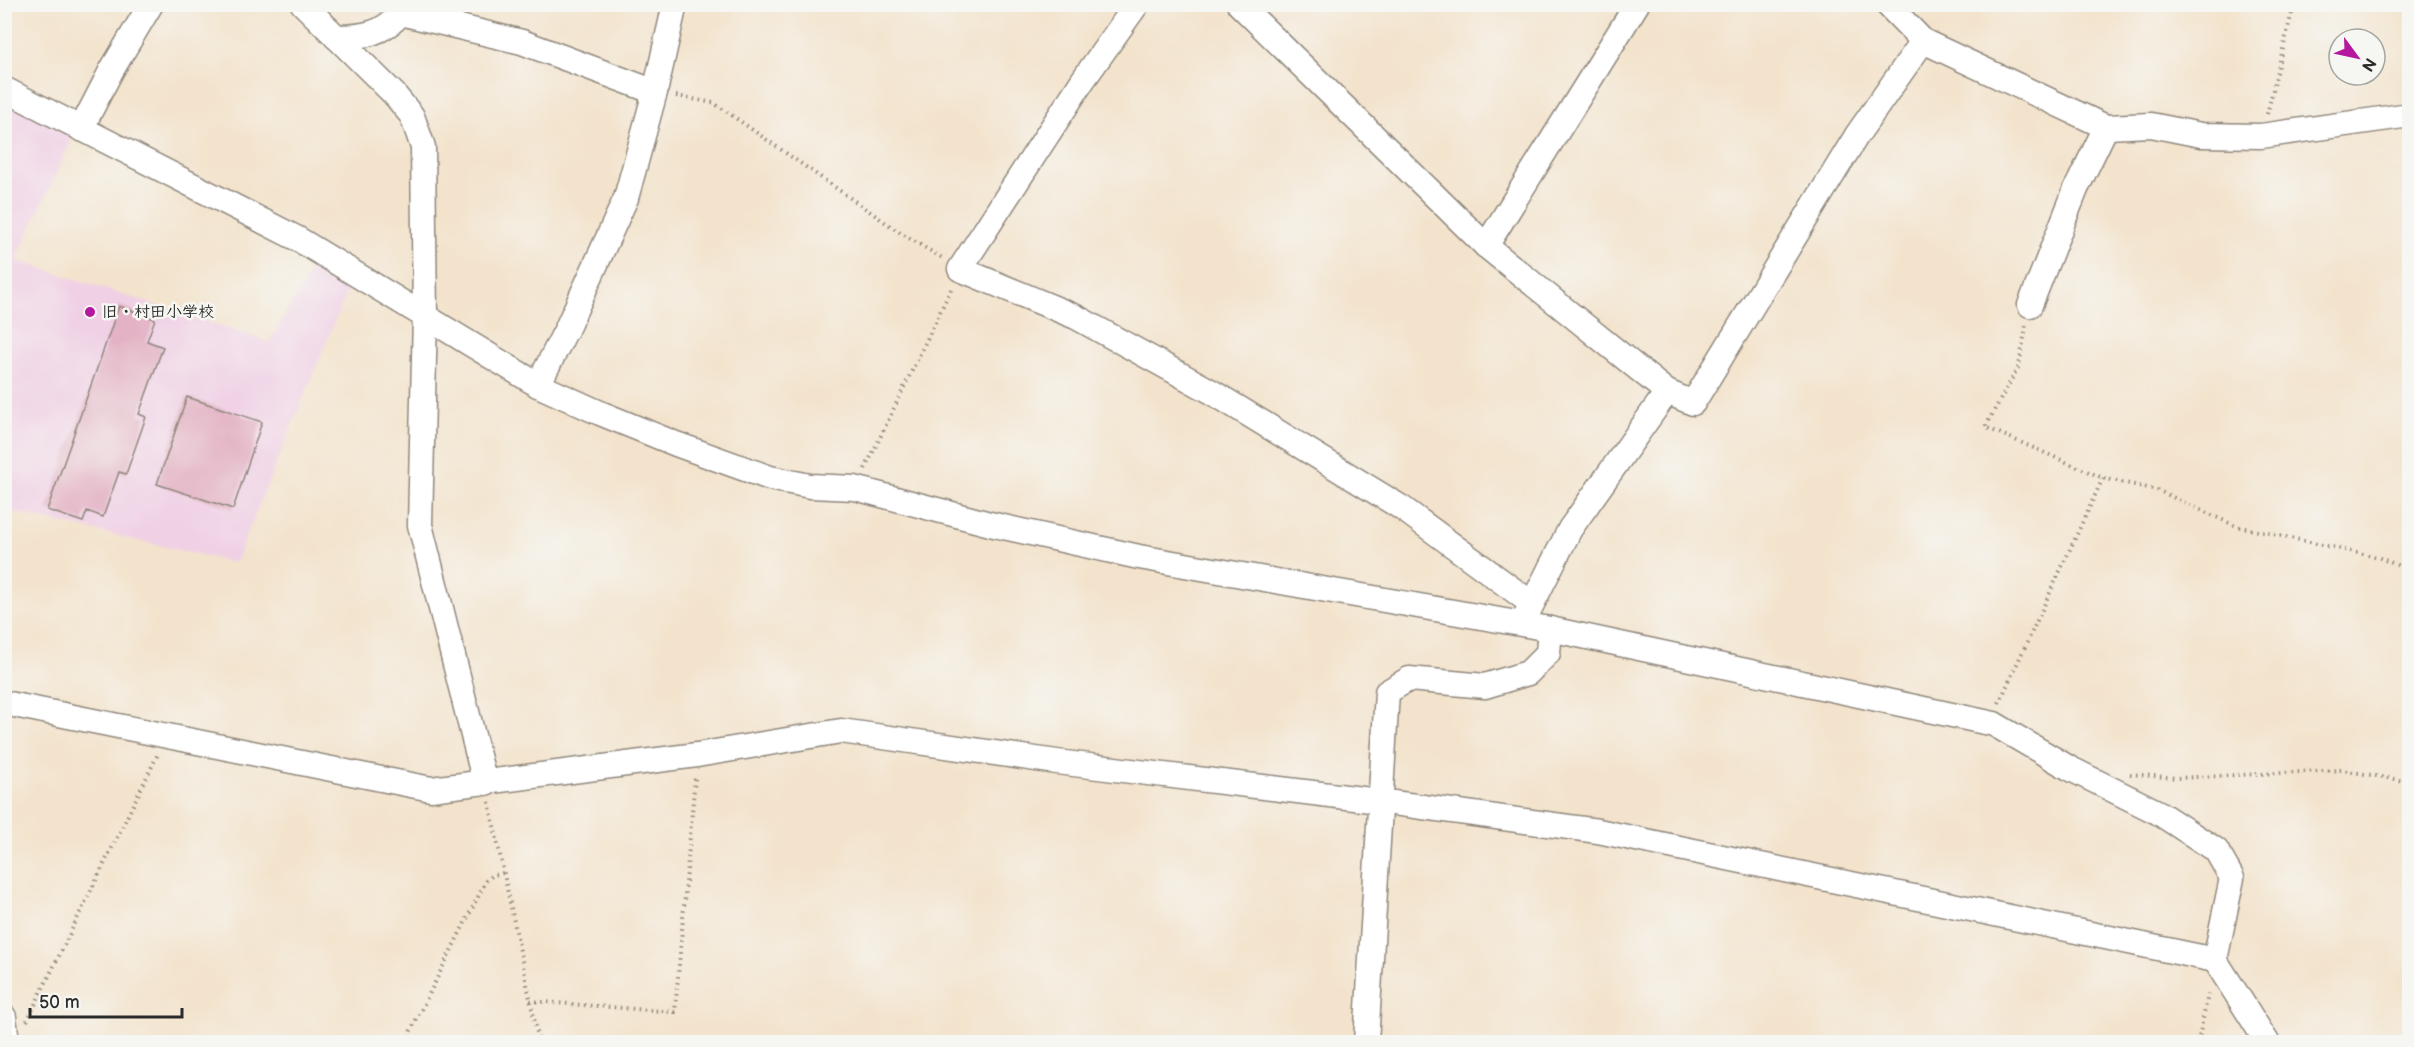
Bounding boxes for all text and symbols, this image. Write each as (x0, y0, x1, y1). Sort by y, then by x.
north arrow (2327, 27, 2387, 87)
text: N (2357, 54, 2380, 75)
place label: 旧・村田小学校 (102, 303, 214, 322)
marker: 旧・村田小学校 (83, 305, 97, 319)
scale bar (30, 981, 182, 1019)
text: 50 m (39, 992, 80, 1013)

